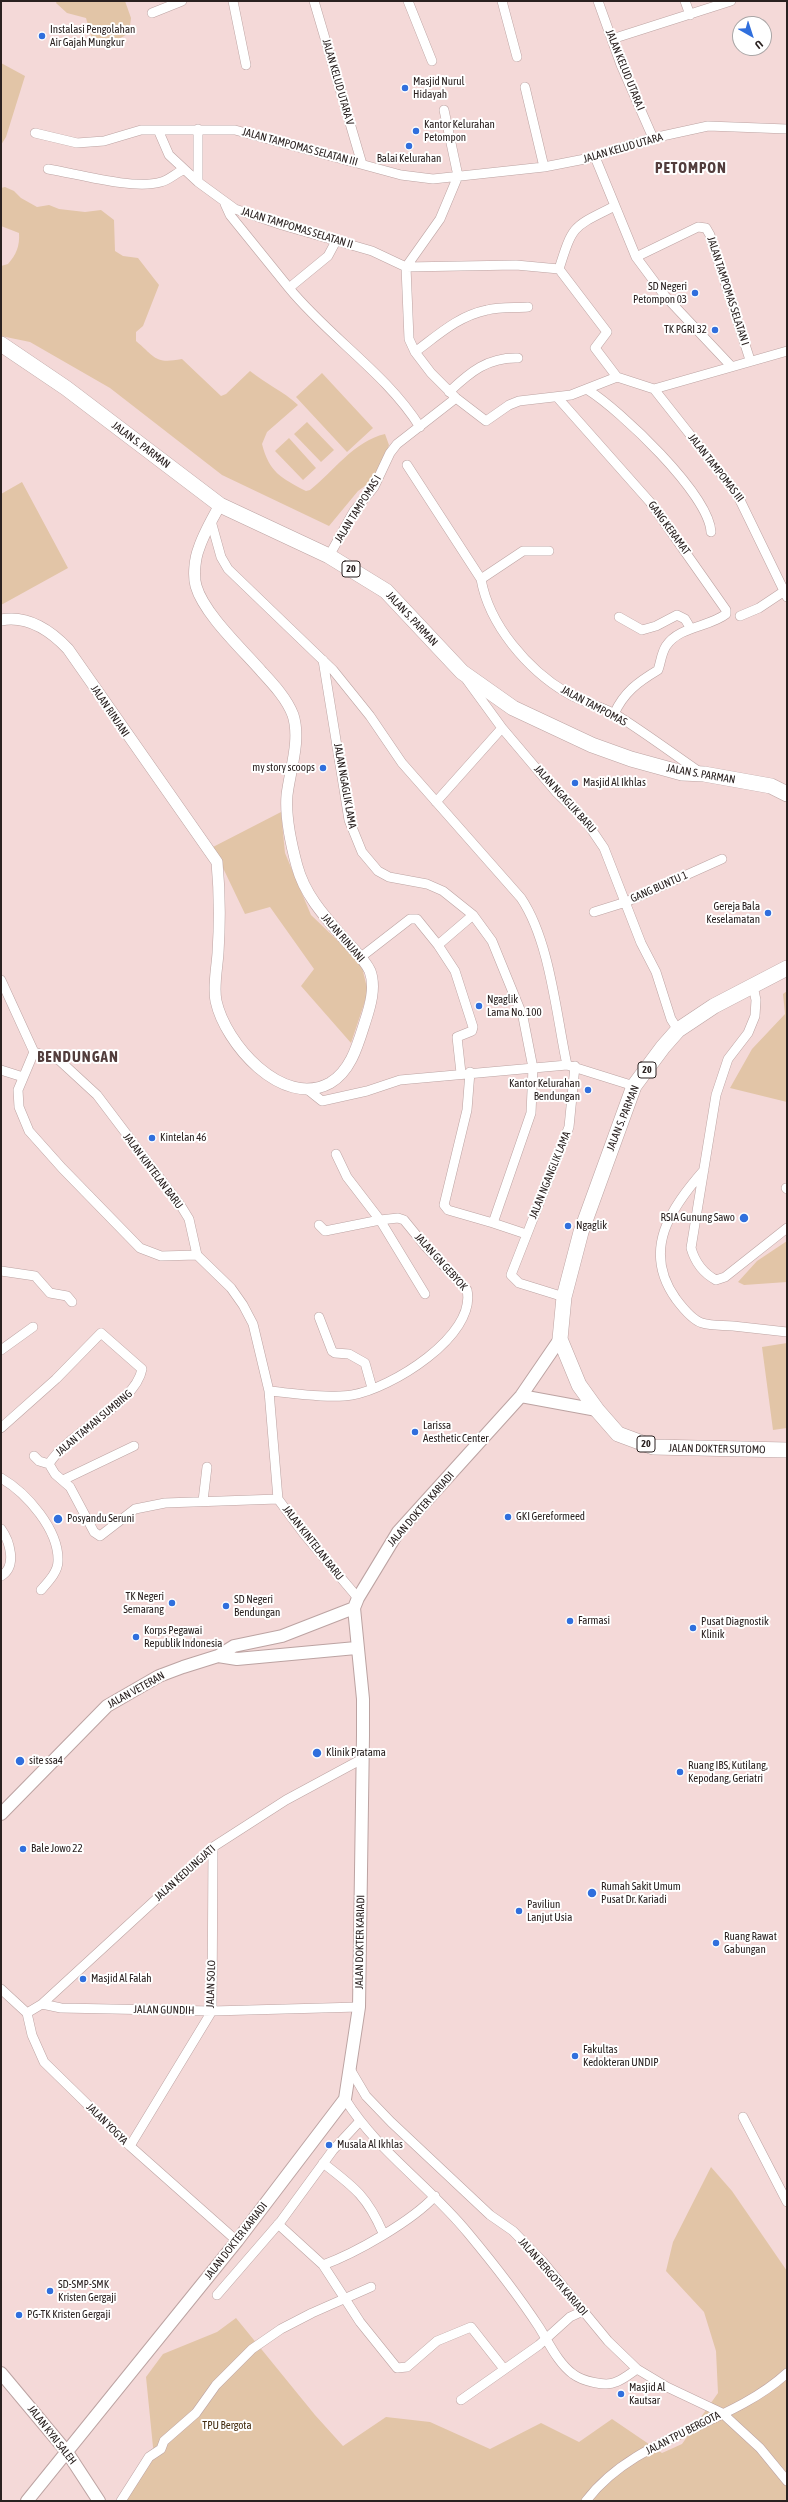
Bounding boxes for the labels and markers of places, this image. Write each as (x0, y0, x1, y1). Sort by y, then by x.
place label: Instalasi Pengolahan Air Gajah Mungkur (50, 23, 135, 49)
marker: Instalasi Pengolahan Air Gajah Mungkur (37, 31, 47, 41)
place label: Masjid Nurul Hidayah (413, 75, 464, 101)
marker: Masjid Nurul Hidayah (400, 83, 410, 93)
place label: Kantor Kelurahan Petompon (424, 118, 495, 144)
marker: Kantor Kelurahan Petompon (411, 126, 421, 136)
marker: Balai Kelurahan (404, 141, 414, 151)
place label: Balai Kelurahan (377, 152, 441, 166)
place label: SD Negeri Petompon 03 (633, 280, 687, 306)
marker: SD Negeri Petompon 03 (690, 288, 700, 298)
place label: TK PGRI 32 (664, 323, 707, 337)
marker: TK PGRI 32 (710, 325, 720, 335)
place label: my story scoops (252, 761, 315, 775)
marker: my story scoops (318, 763, 328, 773)
place label: Masjid Al Ikhlas (583, 776, 646, 790)
marker: Masjid Al Ikhlas (570, 778, 580, 788)
place label: Gereja Bala Keselamatan (706, 900, 760, 926)
marker: Gereja Bala Keselamatan (763, 908, 773, 918)
place label: Ngaglik Lama No. 100 (487, 993, 542, 1019)
marker: Ngaglik Lama No. 100 (474, 1001, 484, 1011)
place label: Kantor Kelurahan Bendungan (509, 1077, 580, 1103)
marker: Kantor Kelurahan Bendungan (583, 1085, 593, 1095)
place label: Kintelan 46 (160, 1131, 207, 1145)
marker: Kintelan 46 (147, 1133, 157, 1143)
place label: RSIA Gunung Sawo (660, 1211, 735, 1225)
marker: RSIA Gunung Sawo (738, 1212, 750, 1224)
place label: Ngaglik (576, 1219, 607, 1233)
marker: Ngaglik (563, 1221, 573, 1231)
place label: Larissa Aesthetic Center (423, 1419, 489, 1445)
marker: Larissa Aesthetic Center (410, 1427, 420, 1437)
place label: GKI Gereformeed (516, 1510, 585, 1524)
place label: Posyandu Seruni (67, 1512, 134, 1526)
marker: GKI Gereformeed (503, 1512, 513, 1522)
marker: Posyandu Seruni (52, 1513, 64, 1525)
place label: TK Negeri Semarang (123, 1590, 164, 1616)
place label: SD Negeri Bendungan (234, 1593, 280, 1619)
marker: TK Negeri Semarang (167, 1598, 177, 1608)
marker: SD Negeri Bendungan (221, 1601, 231, 1611)
place label: Farmasi (578, 1614, 610, 1628)
place label: Pusat Diagnostik Klinik (701, 1615, 769, 1641)
marker: Farmasi (565, 1616, 575, 1626)
marker: Pusat Diagnostik Klinik (688, 1623, 698, 1633)
place label: Korps Pegawai Republik Indonesia (144, 1624, 222, 1650)
marker: Korps Pegawai Republik Indonesia (131, 1632, 141, 1642)
place label: Klinik Pratama (326, 1746, 386, 1760)
marker: Klinik Pratama (311, 1747, 323, 1759)
place label: site ssa4 (29, 1754, 63, 1768)
marker: site ssa4 (14, 1755, 26, 1767)
place label: Ruang IBS, Kutilang, Kepodang, Geriatri (688, 1759, 768, 1785)
marker: Ruang IBS, Kutilang, Kepodang, Geriatri (675, 1767, 685, 1777)
place label: Bale Jowo 22 (31, 1842, 83, 1856)
marker: Bale Jowo 22 (18, 1844, 28, 1854)
place label: Rumah Sakit Umum Pusat Dr. Kariadi (601, 1880, 681, 1906)
marker: Rumah Sakit Umum Pusat Dr. Kariadi (586, 1887, 598, 1899)
place label: Paviliun Lanjut Usia (527, 1898, 572, 1924)
marker: Paviliun Lanjut Usia (514, 1906, 524, 1916)
place label: Ruang Rawat Gabungan (724, 1930, 777, 1956)
marker: Ruang Rawat Gabungan (711, 1938, 721, 1948)
place label: Masjid Al Falah (91, 1972, 152, 1986)
marker: Masjid Al Falah (78, 1974, 88, 1984)
place label: Fakultas Kedokteran UNDIP (583, 2043, 659, 2069)
marker: Fakultas Kedokteran UNDIP (570, 2051, 580, 2061)
place label: Musala Al Ikhlas (337, 2138, 403, 2152)
marker: Musala Al Ikhlas (324, 2140, 334, 2150)
place label: SD-SMP-SMK Kristen Gergaji (58, 2278, 116, 2304)
marker: SD-SMP-SMK Kristen Gergaji (45, 2286, 55, 2296)
place label: PG-TK Kristen Gergaji (27, 2308, 111, 2322)
marker: PG-TK Kristen Gergaji (14, 2310, 24, 2320)
place label: Masjid Al Kautsar (629, 2381, 665, 2407)
marker: Masjid Al Kautsar (616, 2389, 626, 2399)

